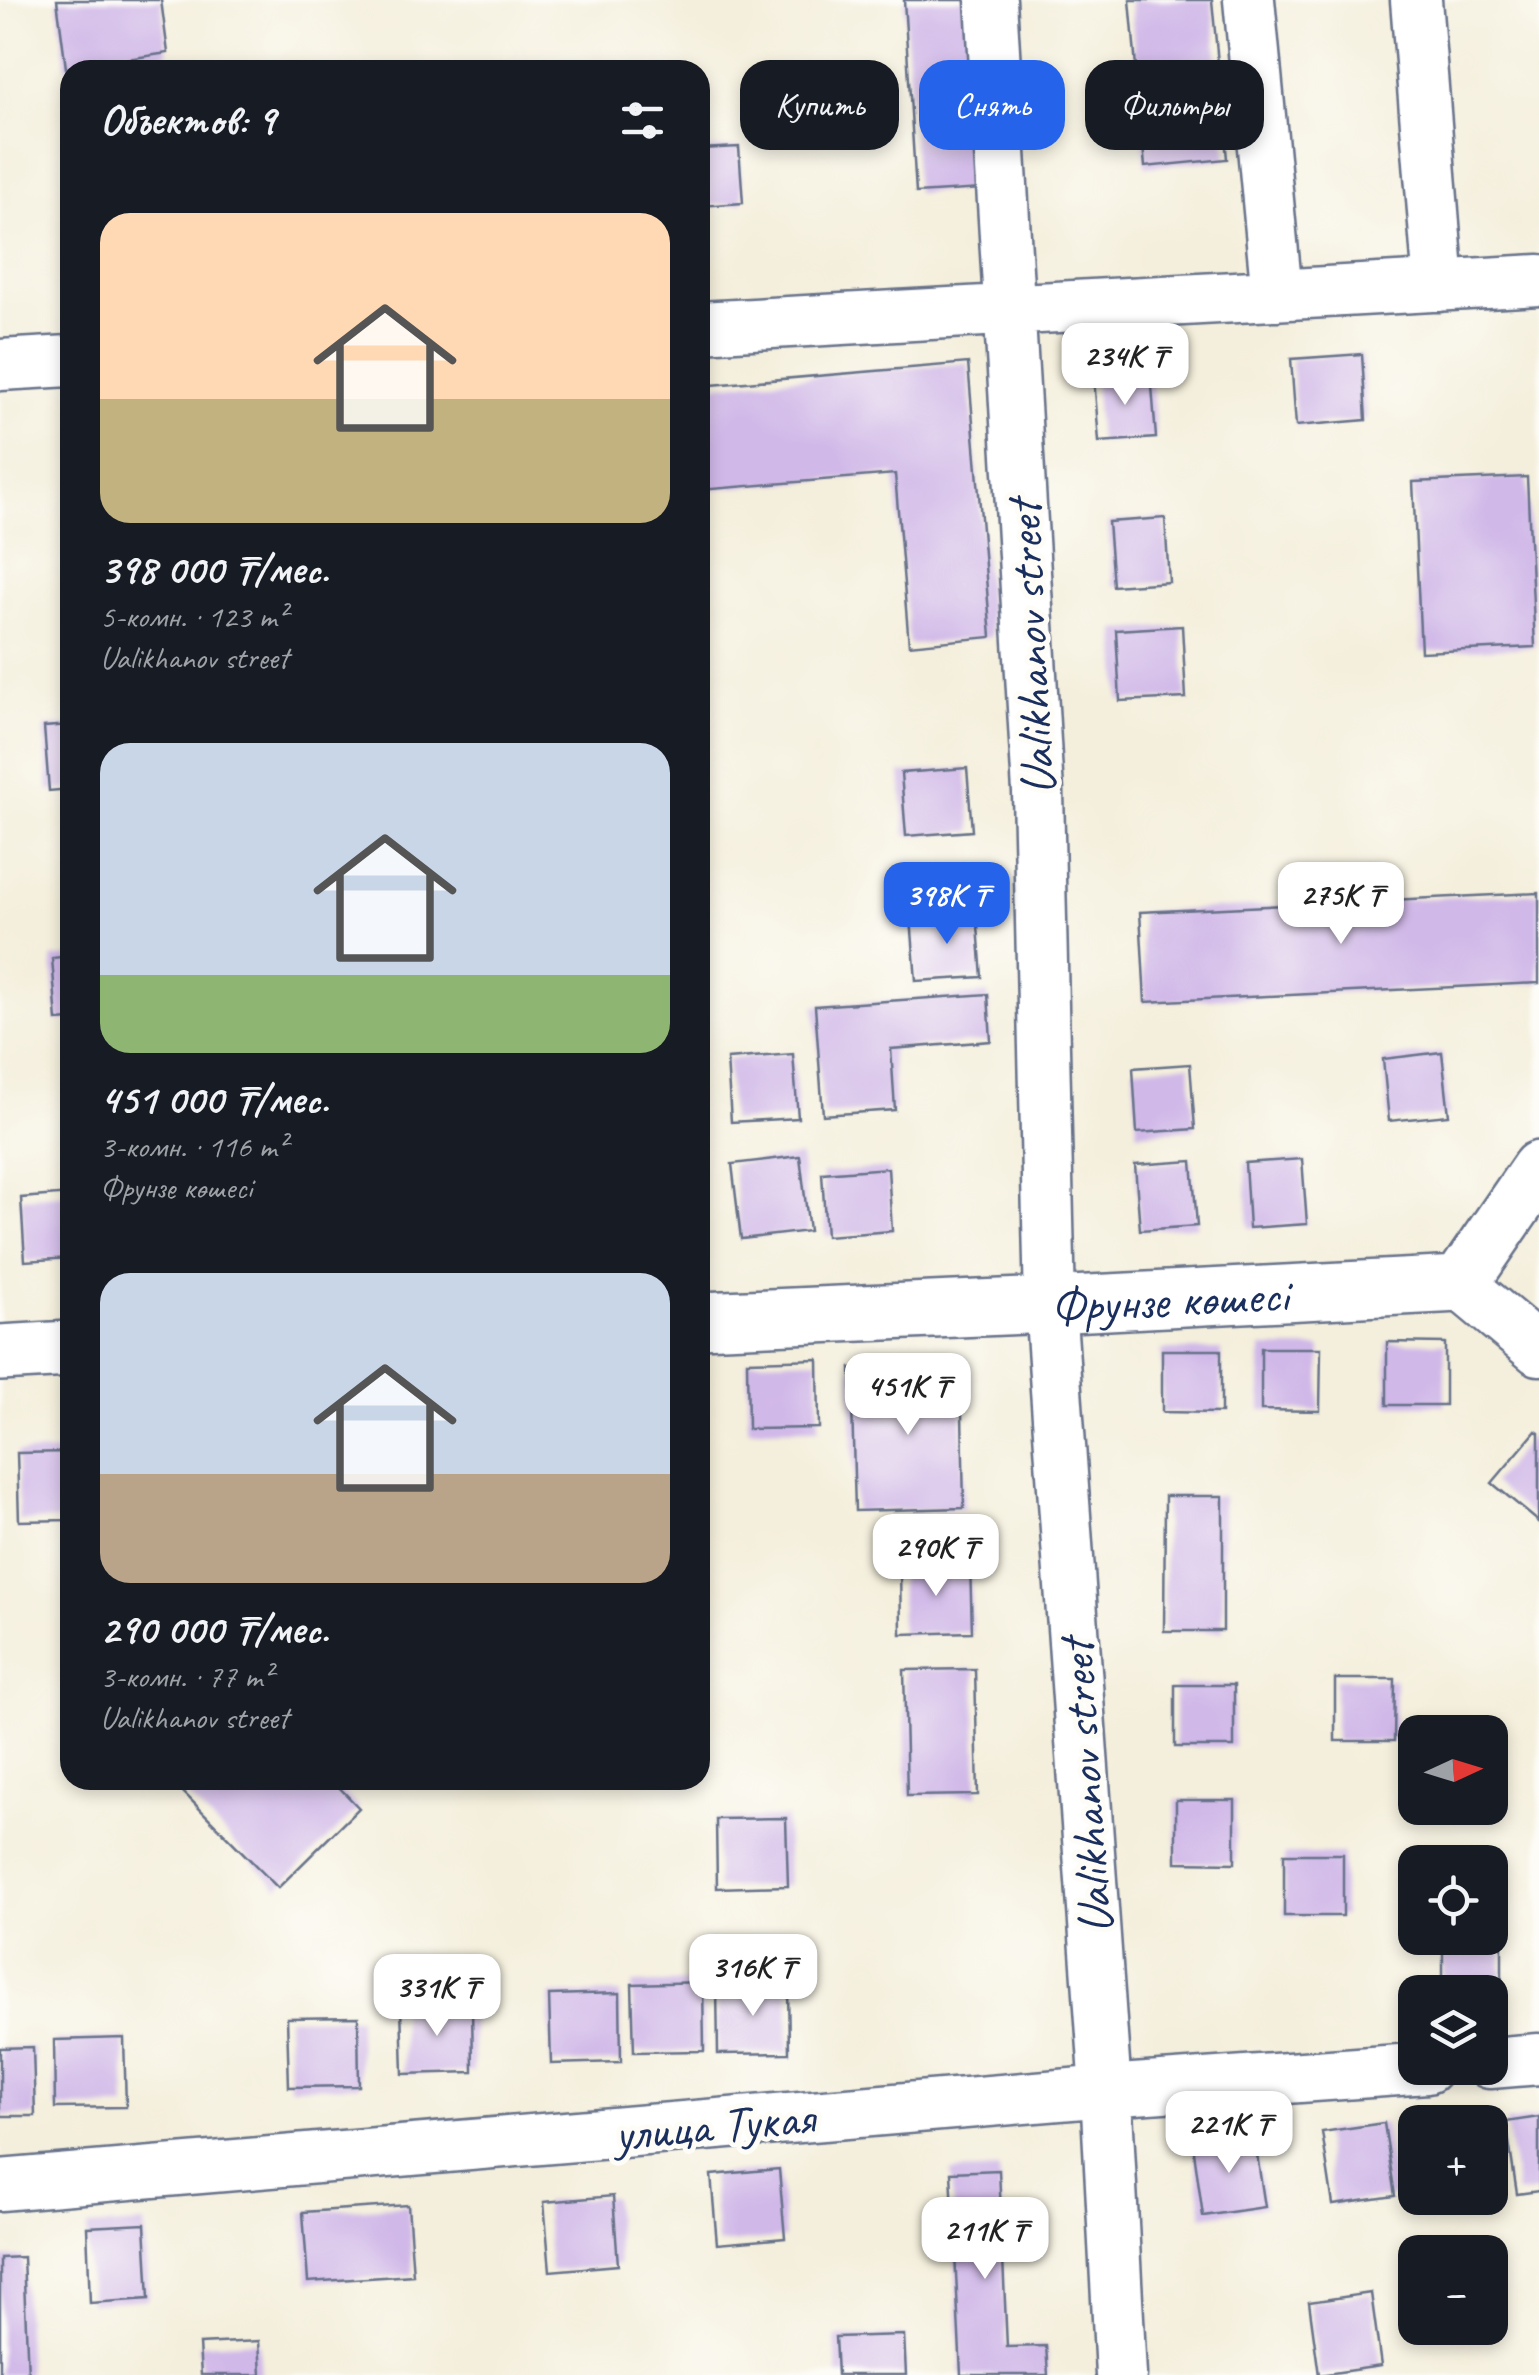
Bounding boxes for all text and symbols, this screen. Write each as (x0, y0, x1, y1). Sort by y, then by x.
chip: Купить (740, 60, 899, 150)
chip: Снять (919, 60, 1065, 150)
chip: Фильтры (1085, 60, 1264, 150)
icon: filters (615, 93, 670, 148)
text: Объектов: 9 (100, 94, 275, 147)
icon: home (295, 278, 475, 458)
pin: 234K ₸ (1044, 323, 1206, 408)
text: 234K ₸ (1084, 335, 1166, 376)
street label: Ualikhanov street (991, 493, 1070, 797)
text: 398 000 ₸/мес. (100, 543, 329, 596)
text: 5-комн. · 123 m² (100, 596, 287, 637)
text: Ualikhanov street (100, 637, 289, 678)
icon: home (295, 808, 475, 988)
pin: 398K ₸ (866, 862, 1028, 947)
pin: 275K ₸ (1260, 862, 1422, 947)
text: 398K ₸ (906, 874, 988, 915)
text: 275K ₸ (1300, 874, 1382, 915)
text: 451 000 ₸/мес. (100, 1073, 328, 1126)
text: 3-комн. · 116 m² (100, 1126, 287, 1167)
text: Фрунзе көшесі (100, 1167, 252, 1208)
street label: Фрунзе көшесі (1049, 1263, 1296, 1338)
icon: home (295, 1338, 475, 1518)
pin: 451K ₸ (827, 1353, 989, 1438)
text: 451K ₸ (867, 1365, 949, 1406)
pin: 290K ₸ (855, 1514, 1017, 1599)
text: 290K ₸ (895, 1526, 977, 1567)
text: 290 000 ₸/мес. (100, 1603, 329, 1656)
street label: Ualikhanov street (1043, 1631, 1127, 1936)
text: 3-комн. · 77 m² (100, 1656, 272, 1697)
text: Ualikhanov street (100, 1697, 289, 1738)
north arrow (1398, 1715, 1508, 1825)
map controls (1398, 1715, 1508, 2345)
button: locate (1398, 1845, 1508, 1955)
pin: 316K ₸ (672, 1934, 834, 2019)
text: 316K ₸ (711, 1946, 795, 1987)
pin: 331K ₸ (356, 1954, 518, 2039)
text: 331K ₸ (396, 1966, 478, 2007)
button: layers (1398, 1975, 1508, 2085)
street label: улица Тукая (608, 2085, 821, 2166)
pin: 221K ₸ (1148, 2091, 1310, 2176)
text: 221K ₸ (1188, 2103, 1270, 2144)
button: + (1398, 2105, 1508, 2215)
pin: 211K ₸ (904, 2197, 1066, 2282)
text: 211K ₸ (944, 2209, 1026, 2250)
button: − (1398, 2235, 1508, 2345)

